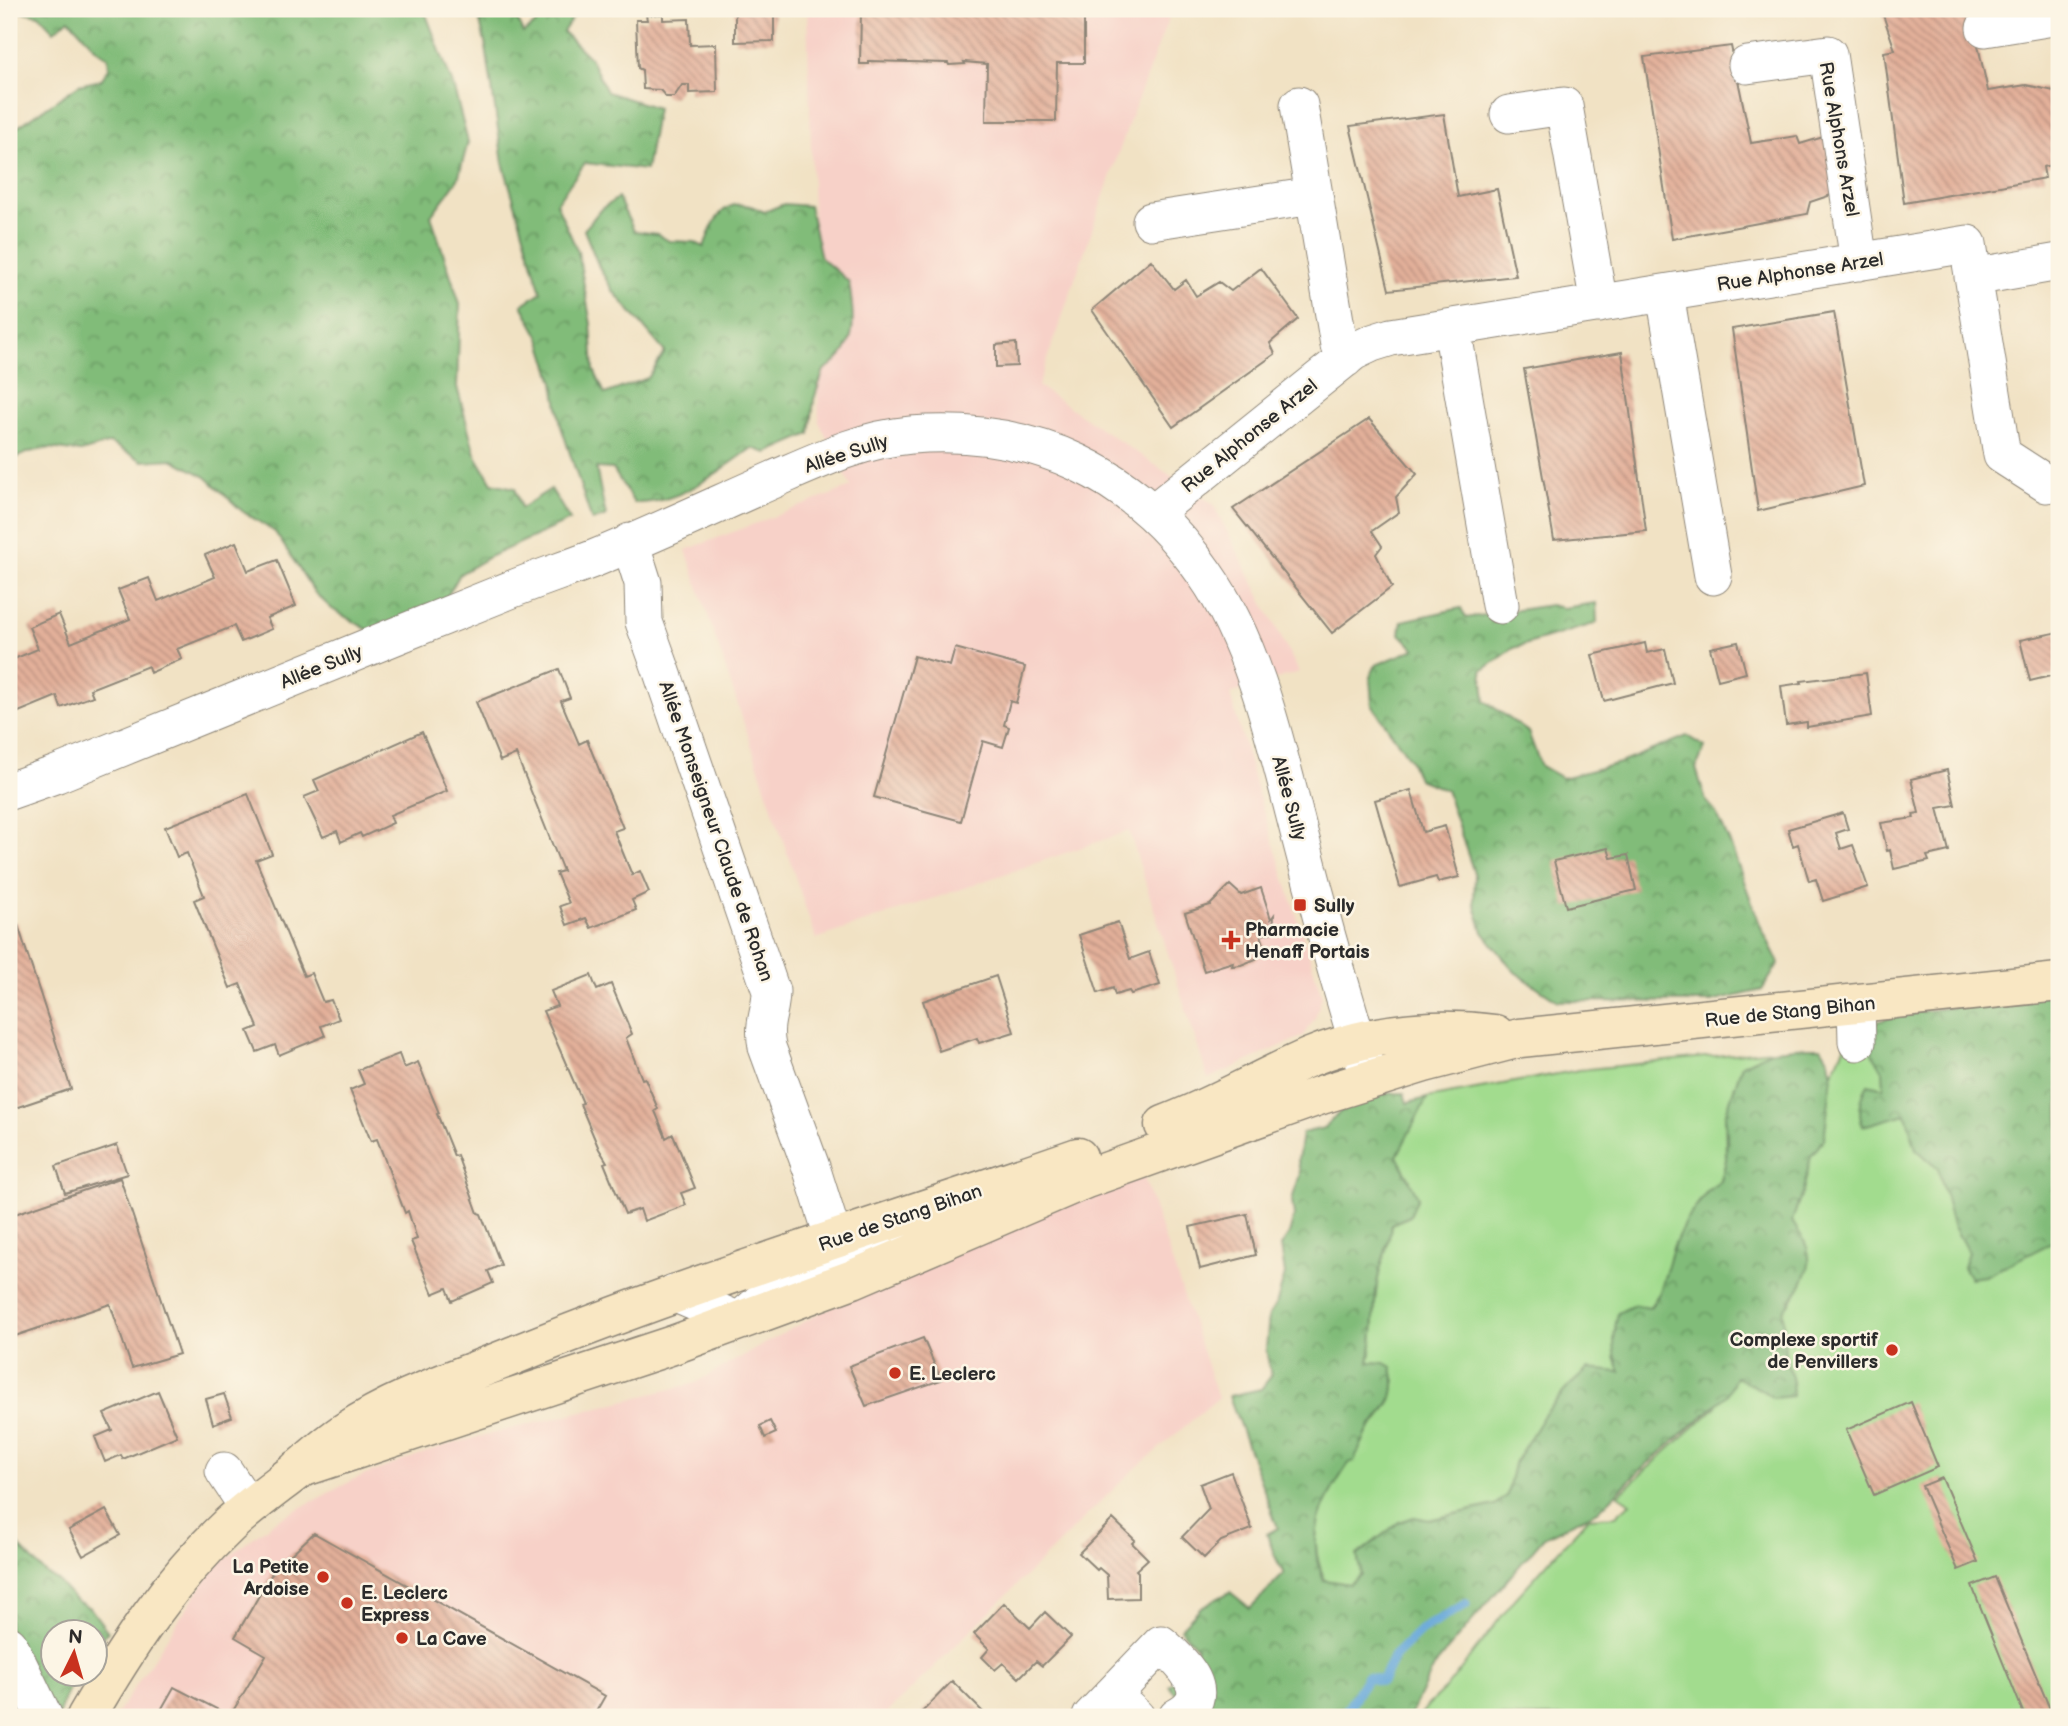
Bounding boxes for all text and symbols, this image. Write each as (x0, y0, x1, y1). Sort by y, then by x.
street label: Rue Alphons Arzel (1814, 60, 1863, 219)
street label: Rue Alphonse Arzel (1715, 248, 1885, 297)
street label: Rue Alphonse Arzel (1177, 374, 1323, 498)
street label: Allée Sully (802, 430, 892, 479)
street label: Allée Sully (277, 640, 366, 694)
street label: Allée Monseigneur Claude de Rohan (653, 678, 778, 985)
street label: Allée Sully (1266, 754, 1311, 844)
place label: Sully (1314, 895, 1355, 918)
marker: Sully (1292, 897, 1308, 913)
place label: Pharmacie Henaff Portais (1245, 919, 1370, 964)
marker: Pharmacie Henaff Portais (1223, 932, 1239, 948)
street label: Rue de Stang Bihan (1704, 992, 1876, 1033)
street label: Rue de Stang Bihan (816, 1180, 985, 1257)
place label: Complexe sportif de Penvillers (1730, 1329, 1879, 1374)
marker: Complexe sportif de Penvillers (1884, 1342, 1900, 1358)
place label: E. Leclerc (909, 1363, 996, 1386)
marker: E. Leclerc (887, 1365, 903, 1381)
place label: La Petite Ardoise (232, 1556, 309, 1601)
marker: La Petite Ardoise (315, 1569, 331, 1585)
place label: E. Leclerc Express (361, 1582, 448, 1627)
marker: E. Leclerc Express (339, 1595, 355, 1611)
north arrow (38, 1618, 108, 1688)
text: N (67, 1625, 83, 1650)
place label: La Cave (416, 1628, 487, 1651)
marker: La Cave (394, 1630, 410, 1646)

